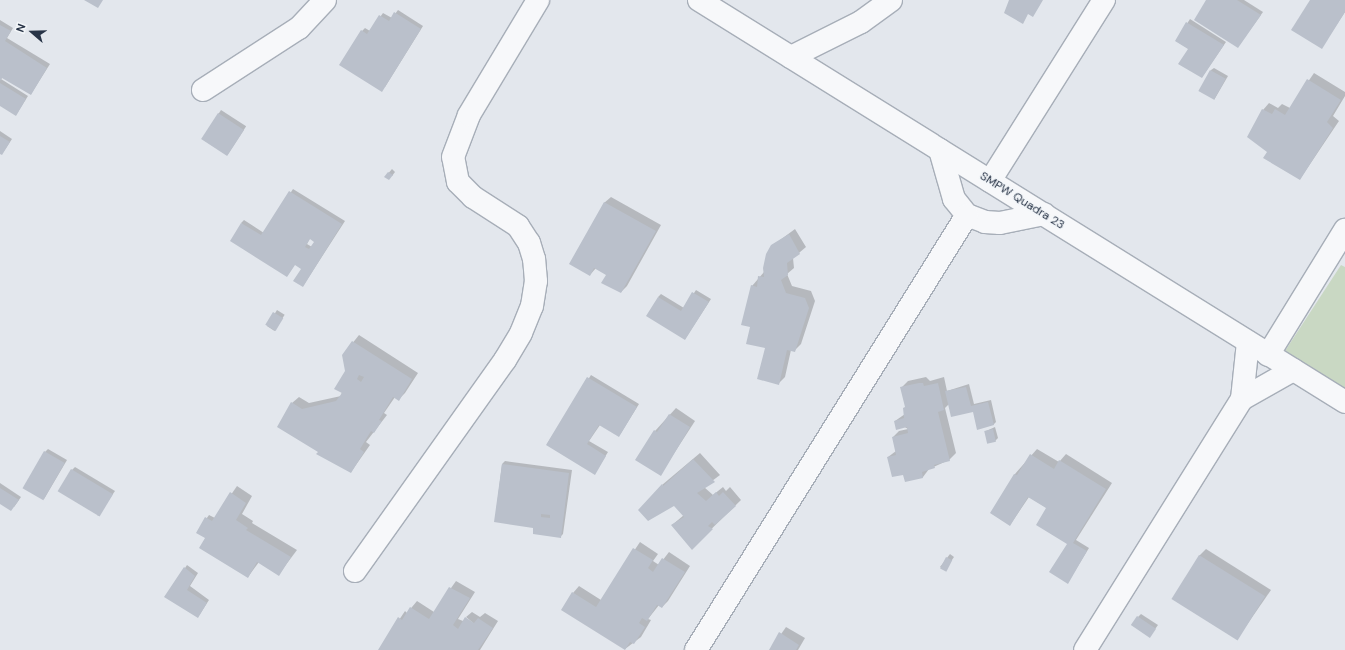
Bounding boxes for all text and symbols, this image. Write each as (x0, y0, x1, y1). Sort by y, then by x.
north arrow (12, 12, 52, 52)
text: N (13, 22, 29, 34)
street label: SMPW Quadra 23 (977, 169, 1067, 233)

